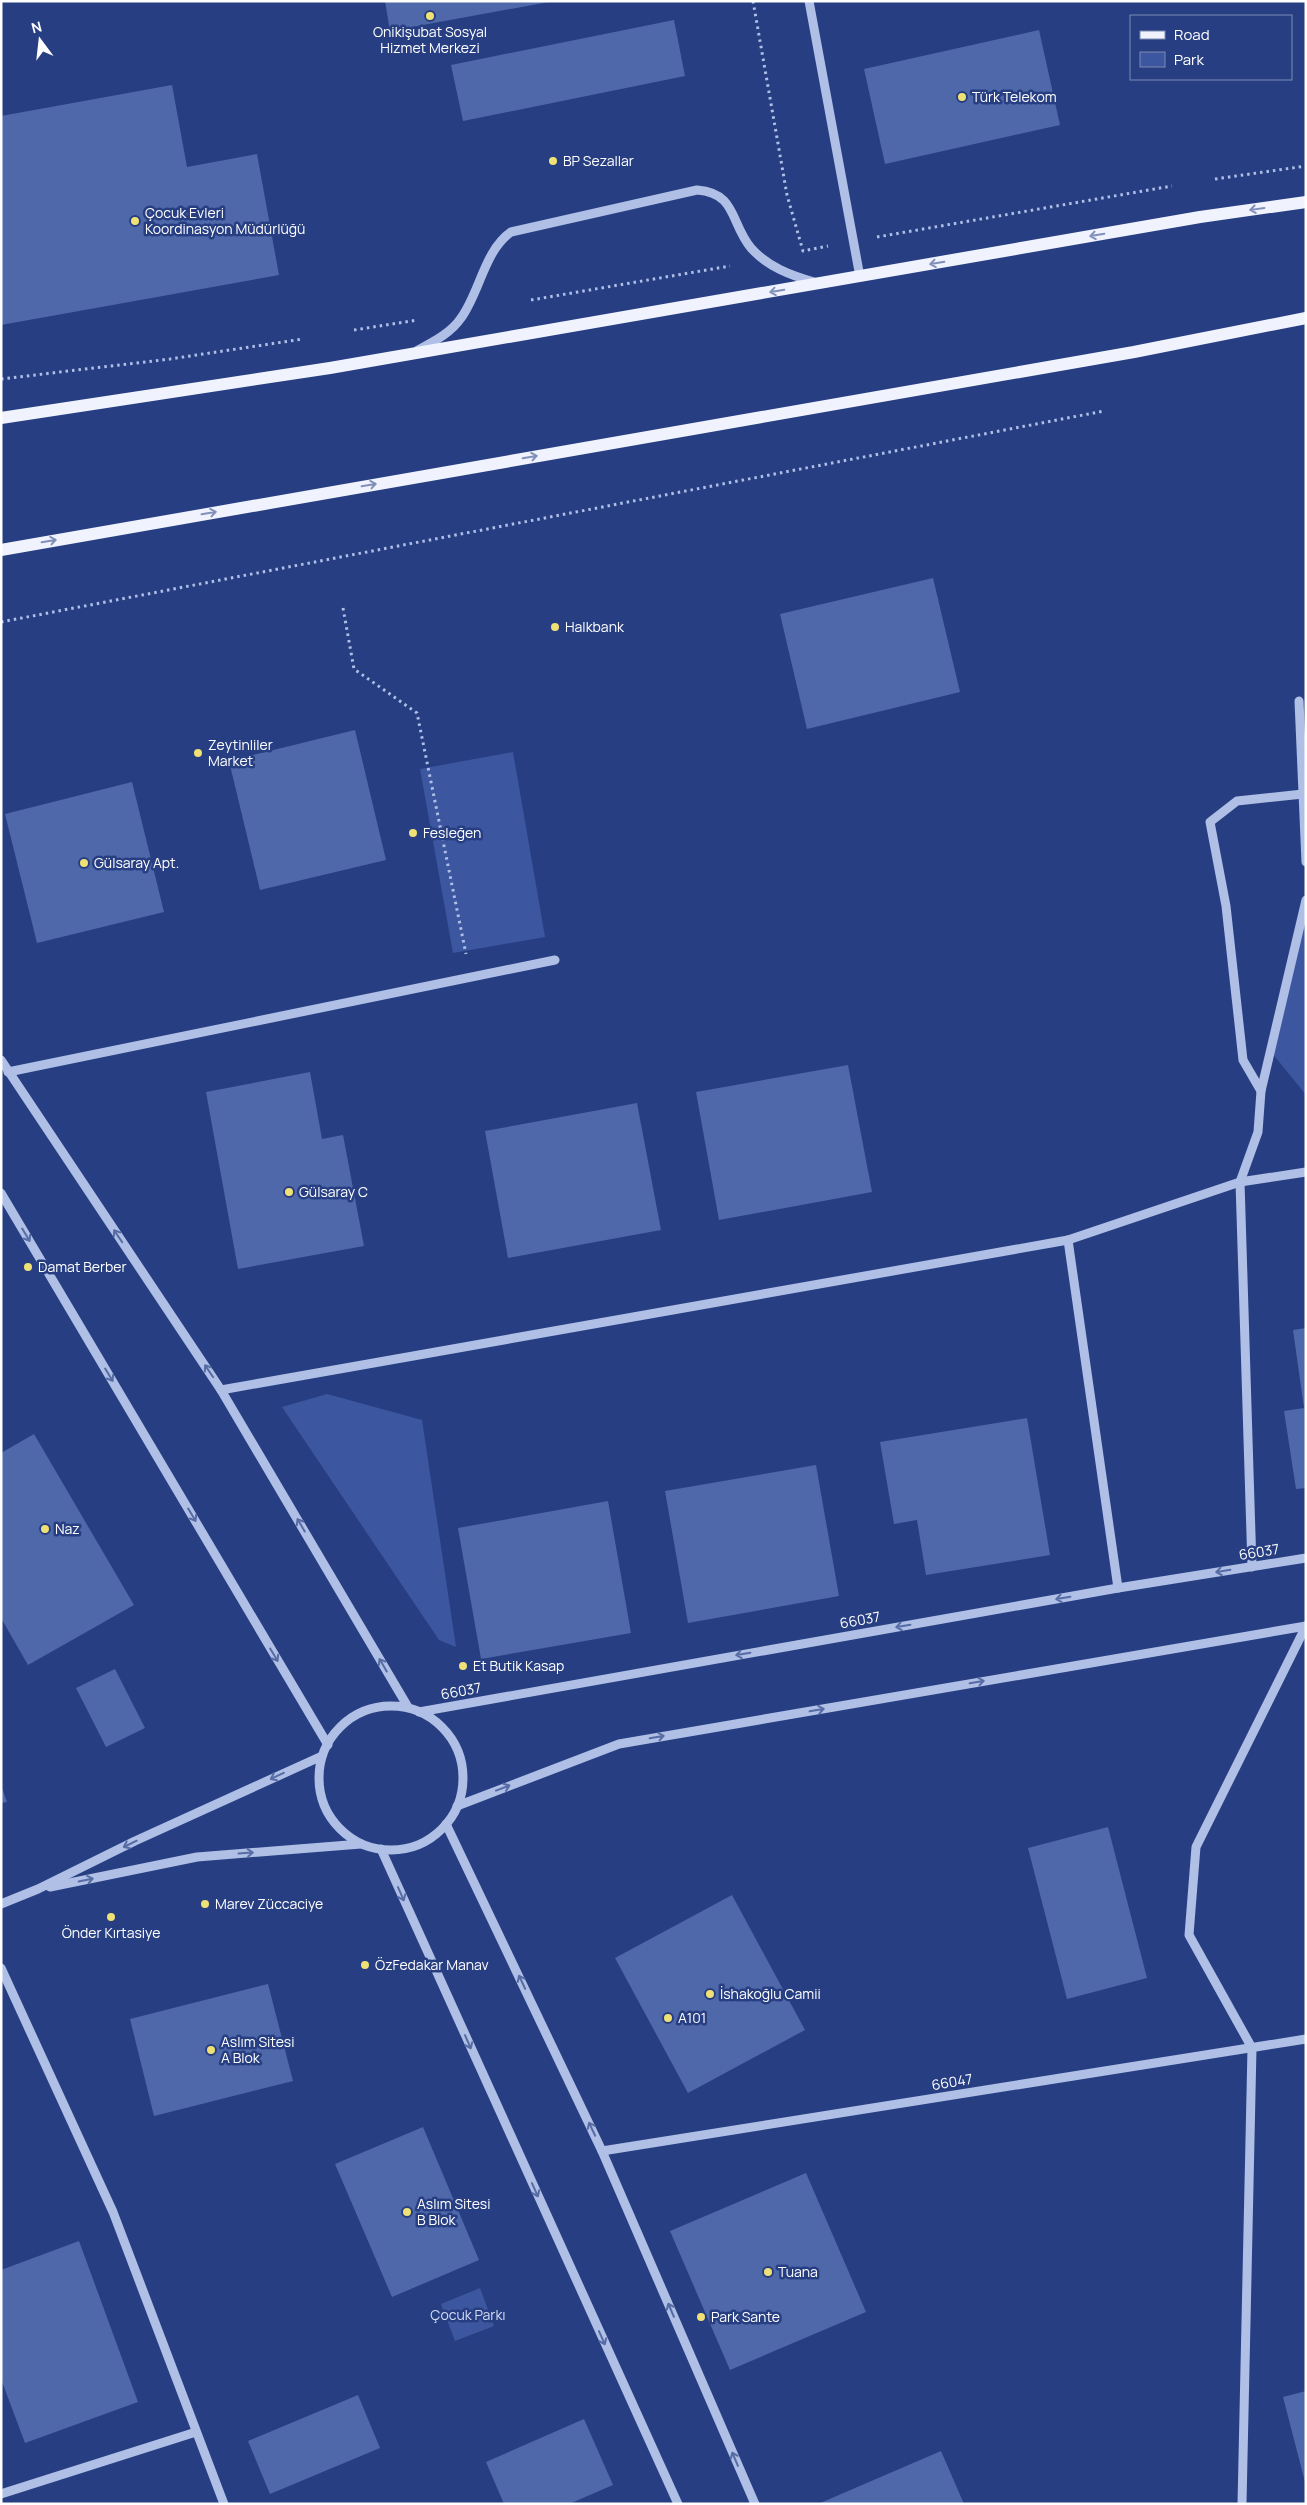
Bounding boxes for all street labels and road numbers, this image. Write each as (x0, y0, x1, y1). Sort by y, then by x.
street label: 66037 (1237, 1539, 1281, 1564)
street label: 66037 (838, 1607, 882, 1632)
street label: 66037 (439, 1678, 483, 1703)
street label: 66047 (930, 2069, 974, 2094)

